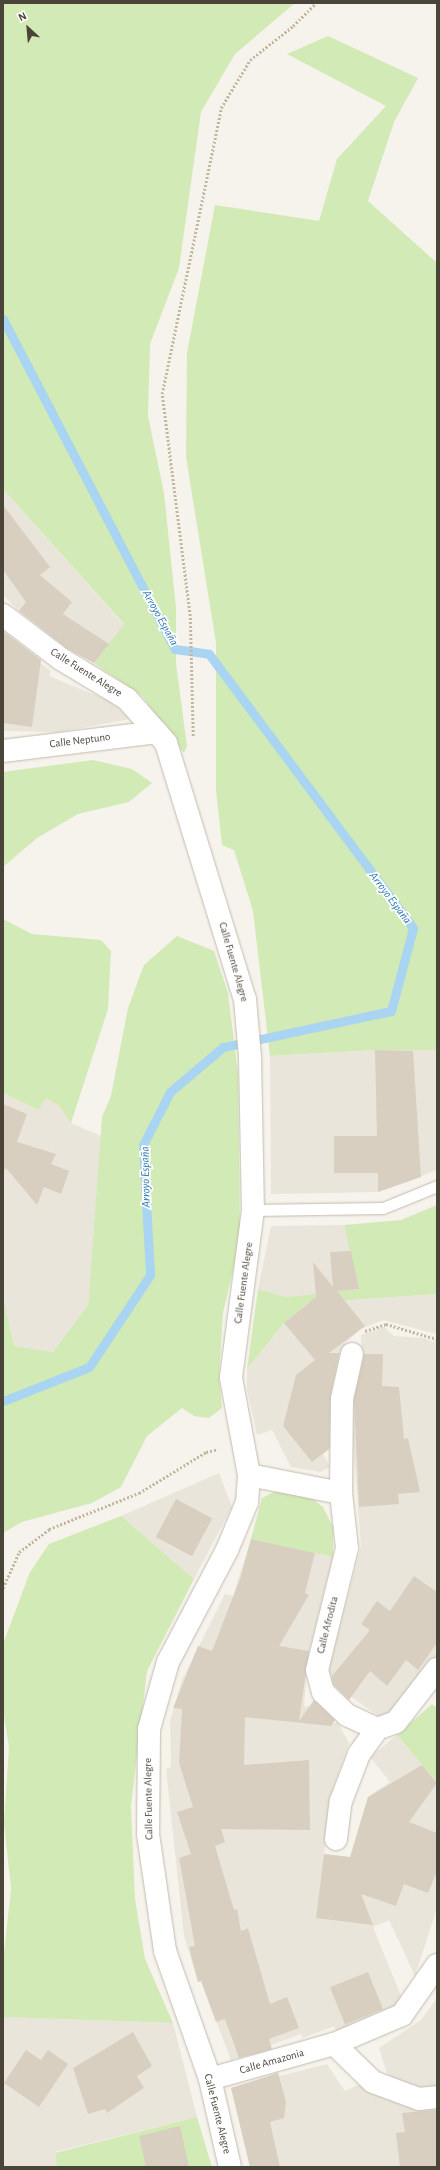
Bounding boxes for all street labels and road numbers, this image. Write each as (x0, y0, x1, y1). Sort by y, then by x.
street label: Calle Fuente Alegre (48, 646, 124, 700)
street label: Calle Neptuno (49, 731, 111, 751)
street label: Calle Fuente Alegre (215, 921, 251, 1003)
street label: Calle Fuente Alegre (232, 1241, 256, 1325)
street label: Calle Afrodita (314, 1595, 342, 1655)
street label: Calle Fuente Alegre (142, 1758, 156, 1840)
street label: Calle Amazonia (238, 2047, 306, 2077)
street label: Calle Fuente Alegre (201, 2073, 233, 2155)

